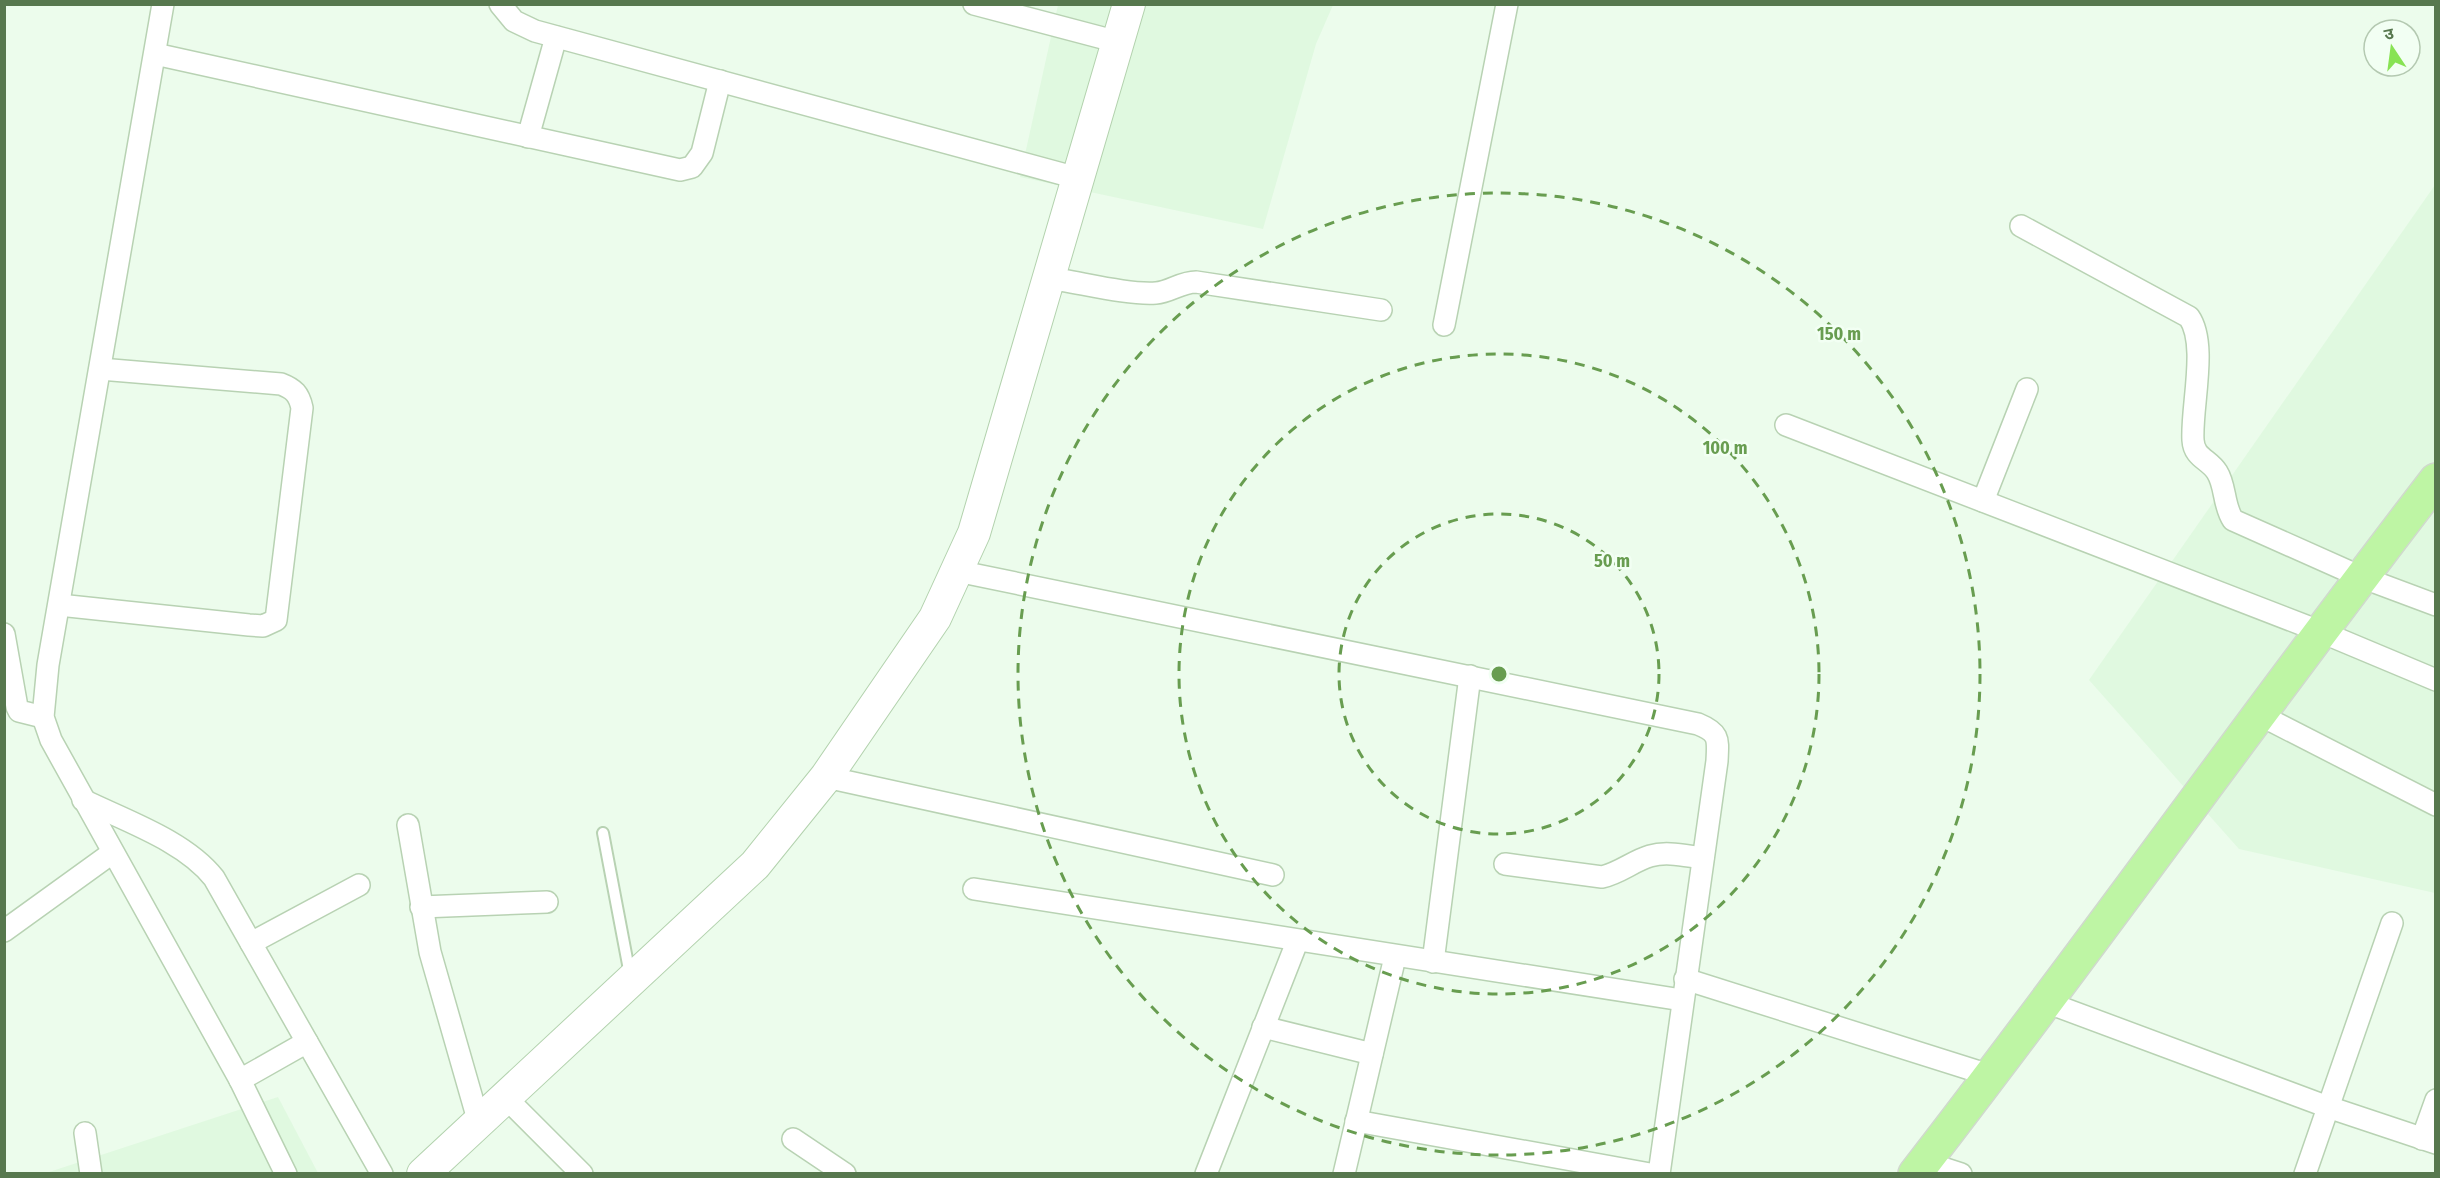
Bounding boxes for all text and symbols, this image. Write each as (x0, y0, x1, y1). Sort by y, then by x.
north arrow (2362, 18, 2422, 78)
text: उ (2382, 23, 2396, 44)
text: 150 m (1817, 323, 1861, 345)
text: 100 m (1703, 437, 1747, 459)
text: 50 m (1594, 550, 1630, 572)
centre of rings (1489, 664, 1509, 684)

